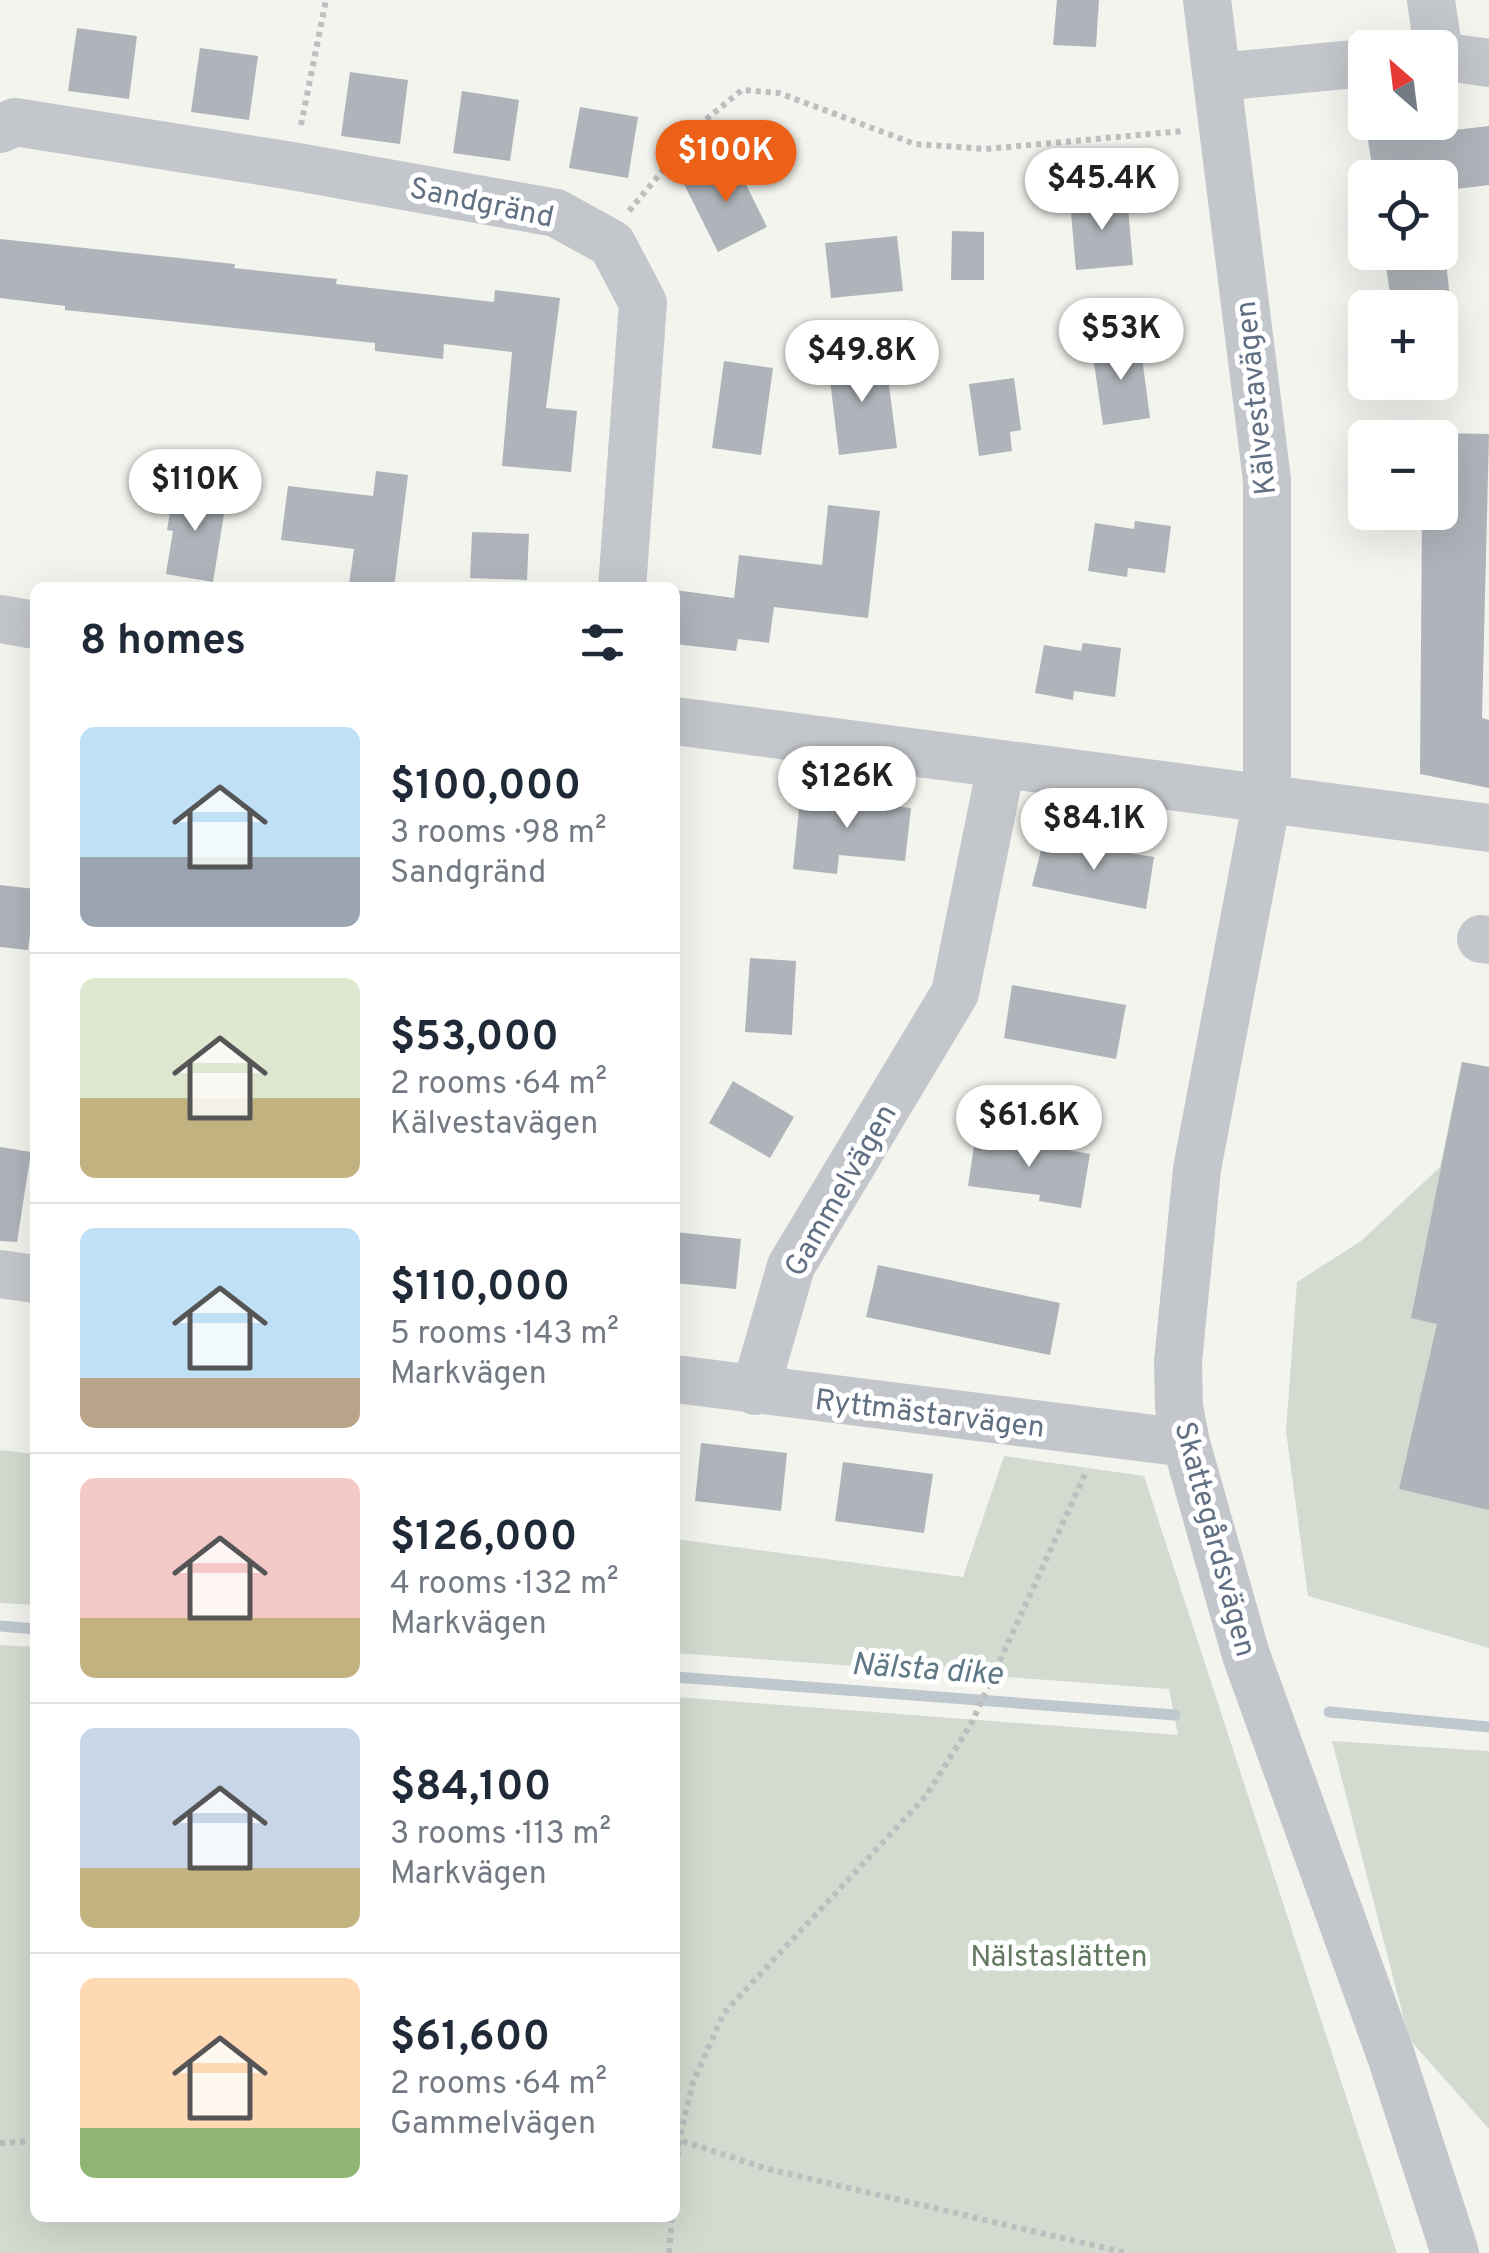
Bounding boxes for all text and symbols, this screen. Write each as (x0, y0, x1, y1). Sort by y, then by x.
north arrow (1348, 30, 1458, 140)
map controls (1348, 30, 1458, 530)
pin: $100K (656, 120, 796, 205)
text: $100K (678, 132, 774, 172)
pin: $45.4K (1021, 148, 1183, 233)
text: $45.4K (1047, 160, 1157, 200)
button: locate (1348, 160, 1458, 270)
street label: Sandgränd (406, 171, 557, 238)
button: + (1348, 290, 1458, 400)
pin: $53K (1062, 298, 1180, 383)
street label: Kälvestavägen (1229, 299, 1286, 497)
text: $53K (1081, 310, 1161, 350)
pin: $49.8K (781, 320, 943, 405)
text: $49.8K (807, 332, 917, 372)
button: − (1348, 420, 1458, 530)
pin: $110K (125, 449, 265, 534)
text: $110K (151, 461, 239, 501)
icon: filters (575, 615, 630, 670)
text: 8 homes (80, 616, 246, 669)
pin: $126K (777, 746, 917, 831)
text: $126K (800, 758, 894, 798)
text: $100,000 (390, 761, 581, 814)
icon: home (160, 767, 280, 887)
pin: $84.1K (1013, 788, 1175, 873)
text: $84.1K (1042, 800, 1146, 840)
text: 3 rooms · 98 m² (390, 814, 607, 854)
text: Sandgränd (390, 854, 546, 894)
text: $53,000 (390, 1012, 559, 1065)
icon: home (160, 1018, 280, 1138)
text: 2 rooms · 64 m² (390, 1065, 607, 1105)
pin: $61.6K (948, 1085, 1110, 1170)
text: $61.6K (978, 1097, 1080, 1137)
street label: Gammelvägen (778, 1098, 906, 1284)
text: Kälvestavägen (390, 1105, 598, 1145)
text: $110,000 (390, 1262, 570, 1315)
icon: home (160, 1268, 280, 1388)
text: 5 rooms · 143 m² (390, 1315, 619, 1355)
text: Markvägen (390, 1355, 547, 1395)
street label: Ryttmästarvägen (813, 1383, 1047, 1448)
street label: Skattegårdsvägen (1164, 1418, 1263, 1661)
text: $126,000 (390, 1512, 577, 1565)
icon: home (160, 1518, 280, 1638)
text: 4 rooms · 132 m² (390, 1565, 619, 1605)
text: Markvägen (390, 1605, 547, 1645)
water label: Nälsta dike (850, 1646, 1004, 1696)
text: $84,100 (390, 1762, 551, 1815)
icon: home (160, 1768, 280, 1888)
text: 3 rooms · 113 m² (390, 1815, 611, 1855)
text: Markvägen (390, 1855, 547, 1895)
park label: Nälstaslätten (970, 1940, 1148, 1977)
text: $61,600 (390, 2012, 550, 2065)
icon: home (160, 2018, 280, 2138)
text: 2 rooms · 64 m² (390, 2065, 607, 2105)
text: Gammelvägen (390, 2105, 596, 2145)

